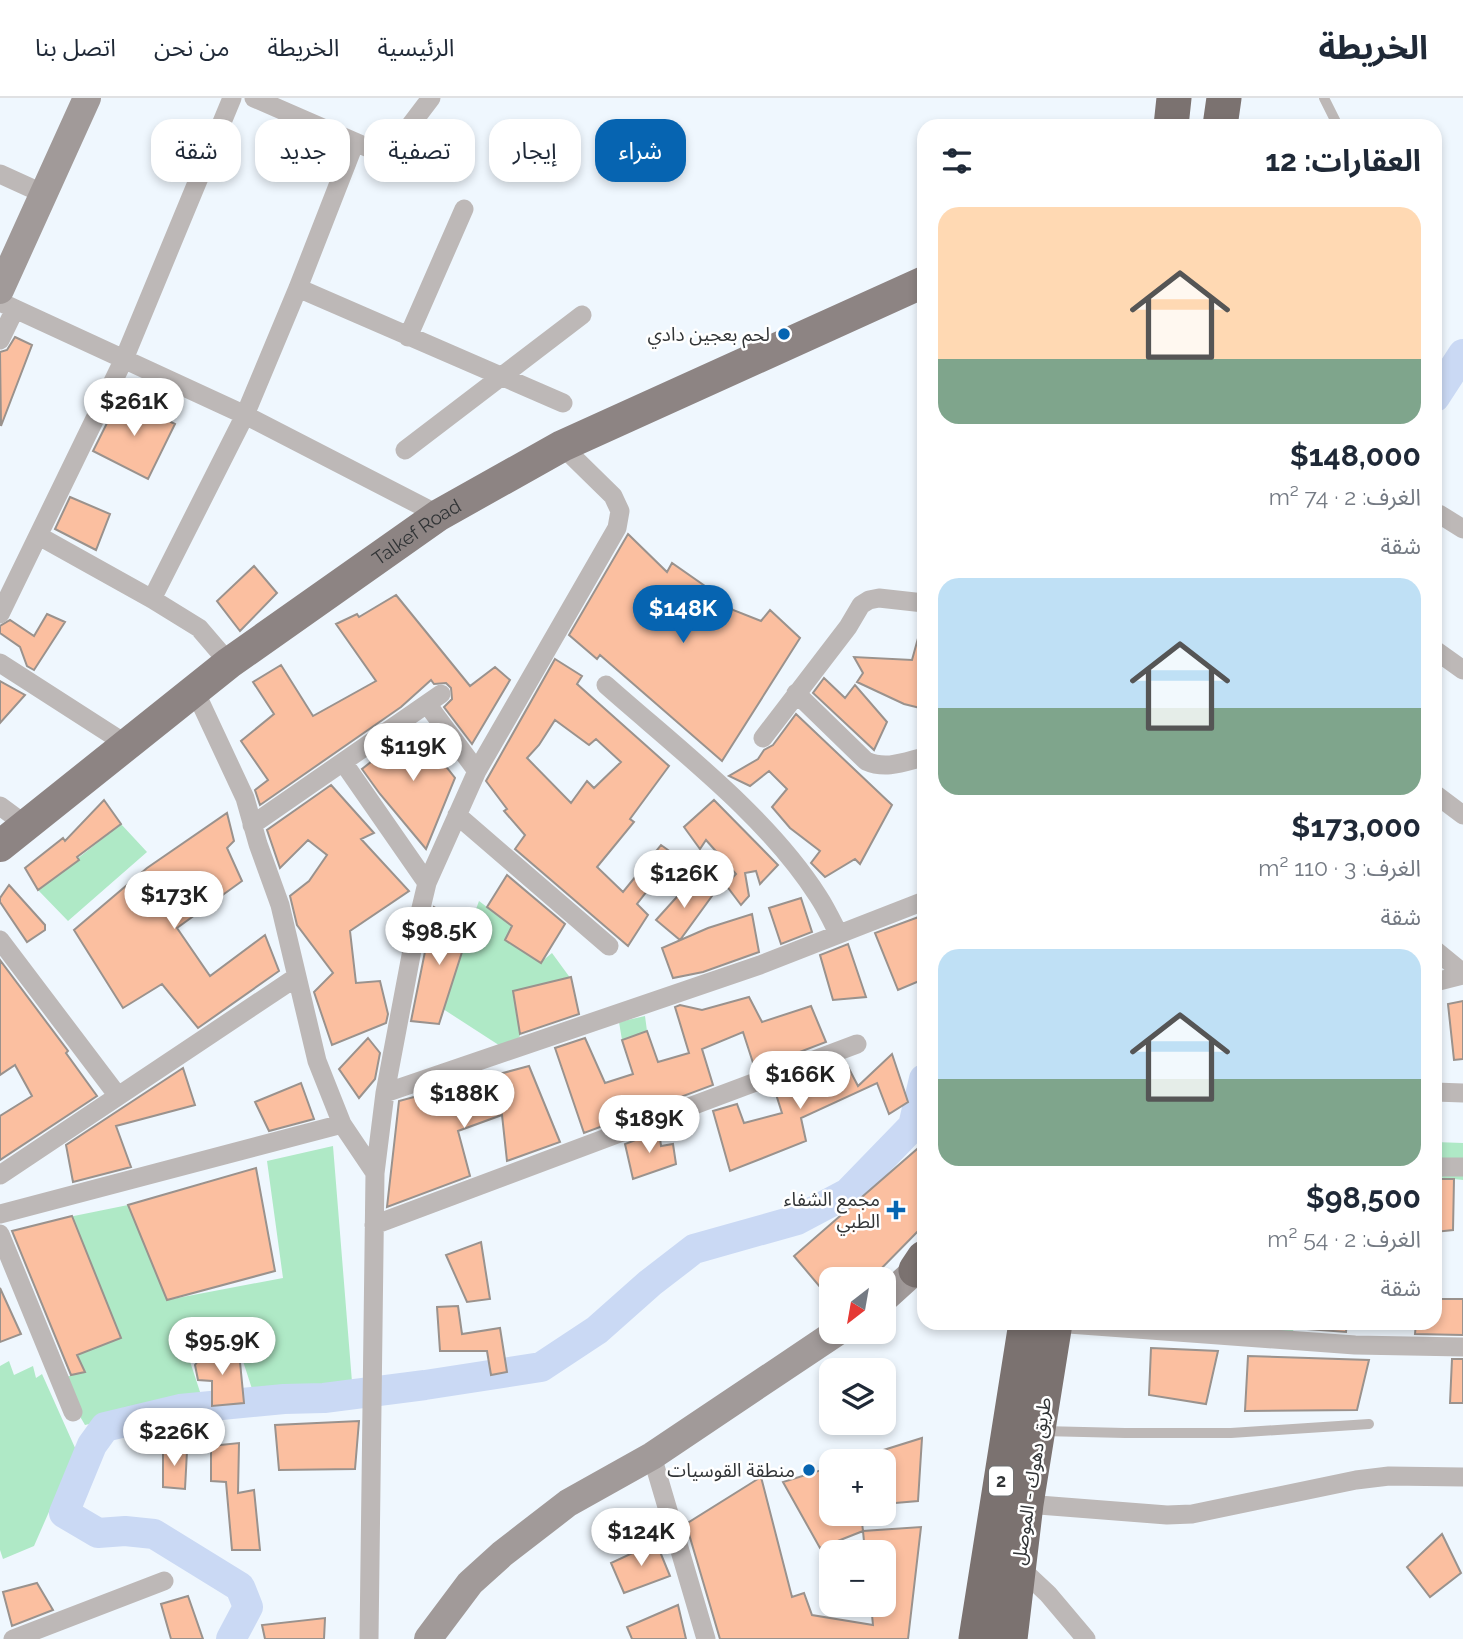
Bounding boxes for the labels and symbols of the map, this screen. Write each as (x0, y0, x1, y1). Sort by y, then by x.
place label: لحم بعجين دادي (647, 323, 770, 349)
marker: لحم بعجين دادي (776, 326, 792, 342)
pin: $261K (85, 378, 183, 438)
street label: Talkef Road (368, 494, 464, 570)
pin: $148K (634, 586, 732, 645)
pin: $119K (364, 724, 462, 783)
pin: $126K (635, 850, 733, 910)
pin: $173K (125, 872, 223, 931)
pin: $98.5K (382, 908, 496, 967)
pin: $166K (751, 1052, 849, 1111)
pin: $188K (415, 1070, 513, 1130)
pin: $189K (600, 1096, 698, 1155)
place label: مجمع الشفاء الطبي (784, 1188, 880, 1236)
marker: مجمع الشفاء الطبي (886, 1200, 906, 1220)
north arrow (819, 1267, 896, 1344)
pin: $95.9K (165, 1318, 279, 1377)
street label: طريق دهوك - الموصل (1007, 1395, 1056, 1567)
pin: $226K (125, 1408, 223, 1468)
place label: منطقة القوسيات (667, 1459, 795, 1482)
marker: منطقة القوسيات (801, 1462, 817, 1478)
road number: 2 (989, 1466, 1013, 1496)
pin: $124K (592, 1508, 690, 1568)

